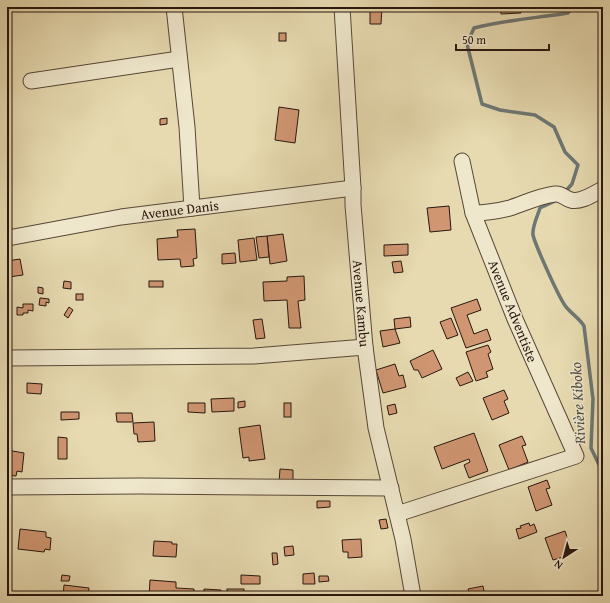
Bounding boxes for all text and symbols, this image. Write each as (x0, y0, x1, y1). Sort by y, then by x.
scale bar (456, 26, 549, 52)
text: 50 m (462, 31, 486, 48)
street label: Avenue Danis (139, 195, 220, 224)
street label: Avenue Adventiste (483, 257, 543, 366)
street label: Avenue Kambu (348, 259, 375, 348)
water label: Rivière Kiboko (565, 361, 590, 445)
north arrow (544, 537, 584, 577)
text: N (550, 556, 566, 574)

